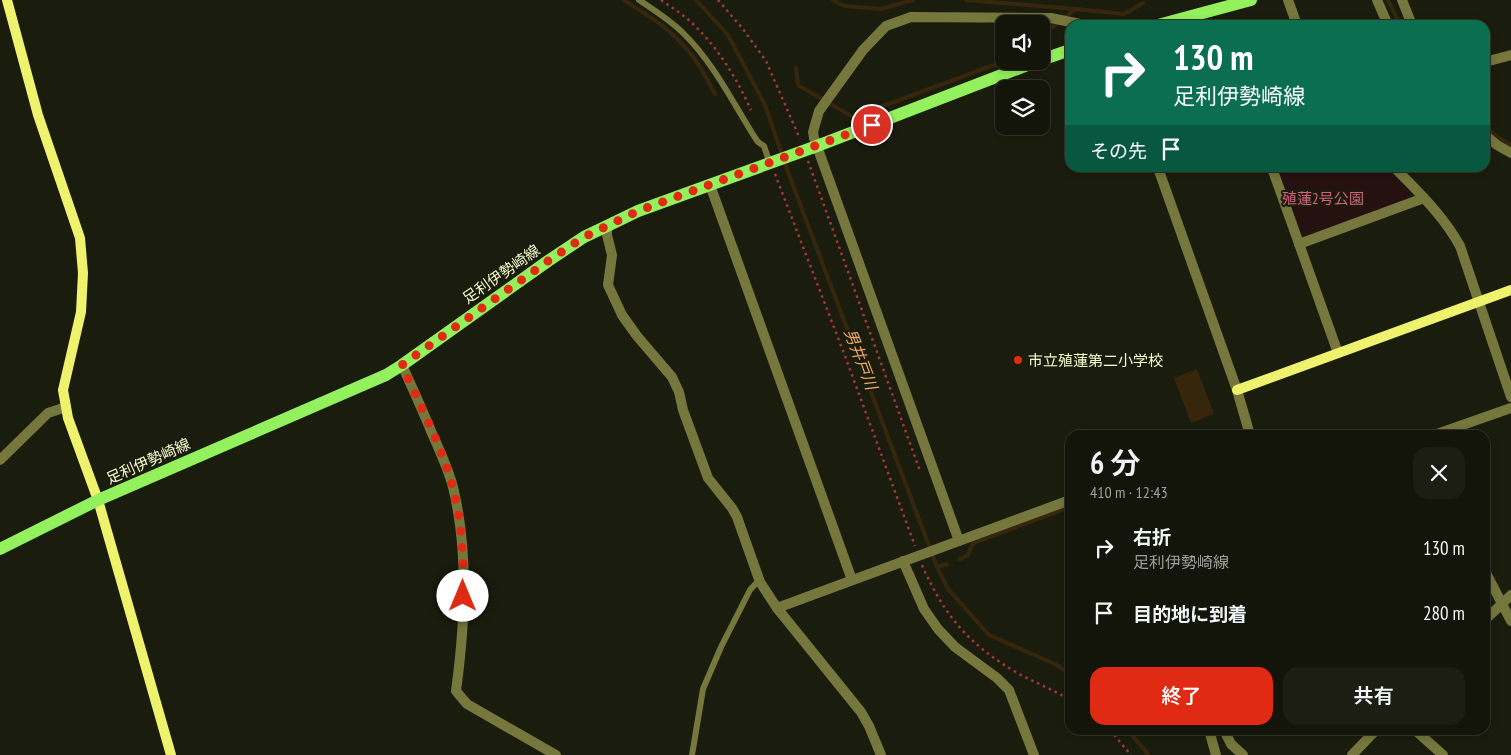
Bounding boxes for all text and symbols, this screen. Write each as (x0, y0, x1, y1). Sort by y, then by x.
map controls (995, 15, 1050, 135)
button: sound (995, 15, 1050, 70)
text: 130 m (1173, 34, 1254, 80)
icon: right (1090, 40, 1155, 105)
button: layers (995, 80, 1050, 135)
text: 足利伊勢崎線 (1173, 82, 1305, 110)
pin (851, 104, 893, 146)
icon: arrive (858, 111, 886, 139)
icon: arrive (1157, 135, 1185, 163)
text: その先 (1090, 139, 1147, 163)
park label: 殖蓮2号公園 (1282, 189, 1364, 208)
street label: 足利伊勢崎線 (459, 240, 543, 308)
water label: 男井戸川 (840, 326, 883, 394)
place label: 市立殖蓮第二小学校 (1028, 351, 1163, 370)
marker: 市立殖蓮第二小学校 (1012, 354, 1024, 366)
street label: 足利伊勢崎線 (103, 434, 193, 488)
text: 6 分 (1090, 443, 1141, 482)
button: close (1413, 447, 1465, 499)
text: 410 m · 12:43 (1090, 482, 1168, 502)
text: 右折 (1133, 525, 1171, 549)
icon: right (1090, 534, 1118, 562)
text: 130 m (1423, 536, 1465, 560)
text: 足利伊勢崎線 (1133, 552, 1229, 572)
position arrow (436, 569, 488, 621)
icon: arrive (1090, 599, 1118, 627)
text: 280 m (1423, 601, 1465, 625)
text: 目的地に到着 (1133, 602, 1247, 626)
button: 終了 (1090, 667, 1273, 725)
button: 共有 (1283, 667, 1465, 725)

